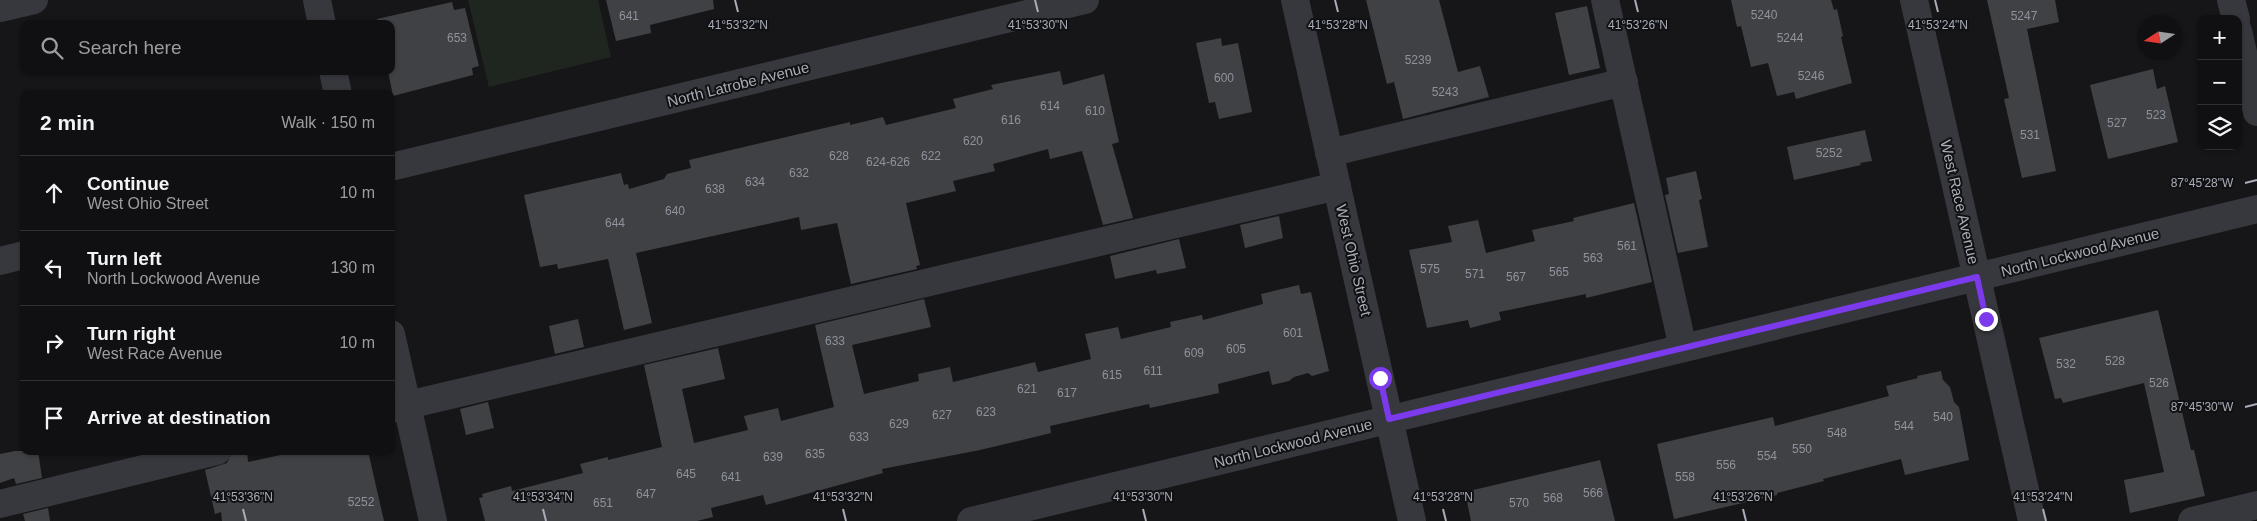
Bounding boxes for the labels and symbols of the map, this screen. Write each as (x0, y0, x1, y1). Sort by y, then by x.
house number: 5240 (1751, 8, 1778, 22)
house number: 641 (619, 9, 639, 23)
house number: 5247 (2011, 9, 2038, 23)
north arrow (2137, 15, 2182, 60)
text: 41°53'32"N (708, 18, 768, 32)
text: 41°53'30"N (1008, 18, 1068, 32)
text: 41°53'28"N (1308, 18, 1368, 32)
text: 41°53'26"N (1608, 18, 1668, 32)
text: 41°53'24"N (1908, 18, 1968, 32)
house number: 653 (447, 31, 467, 45)
house number: 5244 (1777, 31, 1804, 45)
house number: 5239 (1405, 53, 1432, 67)
street label: North Latrobe Avenue (665, 58, 811, 110)
house number: 5246 (1798, 69, 1825, 83)
house number: 600 (1214, 71, 1234, 85)
house number: 5243 (1432, 85, 1459, 99)
house number: 614 (1040, 99, 1060, 113)
house number: 610 (1085, 104, 1105, 118)
house number: 523 (2146, 108, 2166, 122)
house number: 616 (1001, 113, 1021, 127)
house number: 527 (2107, 116, 2127, 130)
house number: 531 (2020, 128, 2040, 142)
house number: 620 (963, 134, 983, 148)
street label: West Race Avenue (1937, 138, 1983, 266)
house number: 5252 (1816, 146, 1843, 160)
house number: 628 (829, 149, 849, 163)
house number: 622 (921, 149, 941, 163)
house number: 624-626 (866, 155, 910, 169)
house number: 632 (789, 166, 809, 180)
house number: 634 (745, 175, 765, 189)
text: 87°45'28"W (2171, 176, 2234, 190)
house number: 638 (705, 182, 725, 196)
street label: West Ohio Street (1333, 203, 1375, 318)
house number: 640 (665, 204, 685, 218)
house number: 644 (605, 216, 625, 230)
street label: North Lockwood Avenue (1999, 224, 2161, 280)
house number: 561 (1617, 239, 1637, 253)
house number: 563 (1583, 251, 1603, 265)
house number: 575 (1420, 262, 1440, 276)
house number: 565 (1549, 265, 1569, 279)
house number: 571 (1465, 267, 1485, 281)
house number: 567 (1506, 270, 1526, 284)
route end (1975, 308, 1998, 331)
house number: 601 (1283, 326, 1303, 340)
house number: 633 (825, 334, 845, 348)
house number: 605 (1226, 342, 1246, 356)
house number: 609 (1184, 346, 1204, 360)
house number: 528 (2105, 354, 2125, 368)
house number: 532 (2056, 357, 2076, 371)
house number: 611 (1143, 364, 1163, 378)
route start (1369, 367, 1392, 390)
house number: 615 (1102, 368, 1122, 382)
house number: 526 (2149, 376, 2169, 390)
house number: 621 (1017, 382, 1037, 396)
house number: 617 (1057, 386, 1077, 400)
text: 87°45'30"W (2171, 400, 2234, 414)
house number: 623 (976, 405, 996, 419)
house number: 627 (932, 408, 952, 422)
house number: 540 (1933, 410, 1953, 424)
street label: North Lockwood Avenue (1212, 415, 1374, 471)
house number: 629 (889, 417, 909, 431)
house number: 544 (1894, 419, 1914, 433)
house number: 548 (1827, 426, 1847, 440)
house number: 633 (849, 430, 869, 444)
house number: 550 (1792, 442, 1812, 456)
house number: 635 (805, 447, 825, 461)
house number: 554 (1757, 449, 1777, 463)
house number: 639 (763, 450, 783, 464)
house number: 556 (1716, 458, 1736, 472)
house number: 645 (676, 467, 696, 481)
house number: 641 (721, 470, 741, 484)
house number: 558 (1675, 470, 1695, 484)
house number: 566 (1583, 486, 1603, 500)
house number: 647 (636, 487, 656, 501)
text: 41°53'36"N (213, 490, 273, 504)
text: 41°53'34"N (513, 490, 573, 504)
text: 41°53'32"N (813, 490, 873, 504)
text: 41°53'30"N (1113, 490, 1173, 504)
text: 41°53'28"N (1413, 490, 1473, 504)
text: 41°53'26"N (1713, 490, 1773, 504)
text: 41°53'24"N (2013, 490, 2073, 504)
house number: 568 (1543, 491, 1563, 505)
house number: 5252 (348, 495, 375, 509)
house number: 651 (593, 496, 613, 510)
house number: 570 (1509, 496, 1529, 510)

